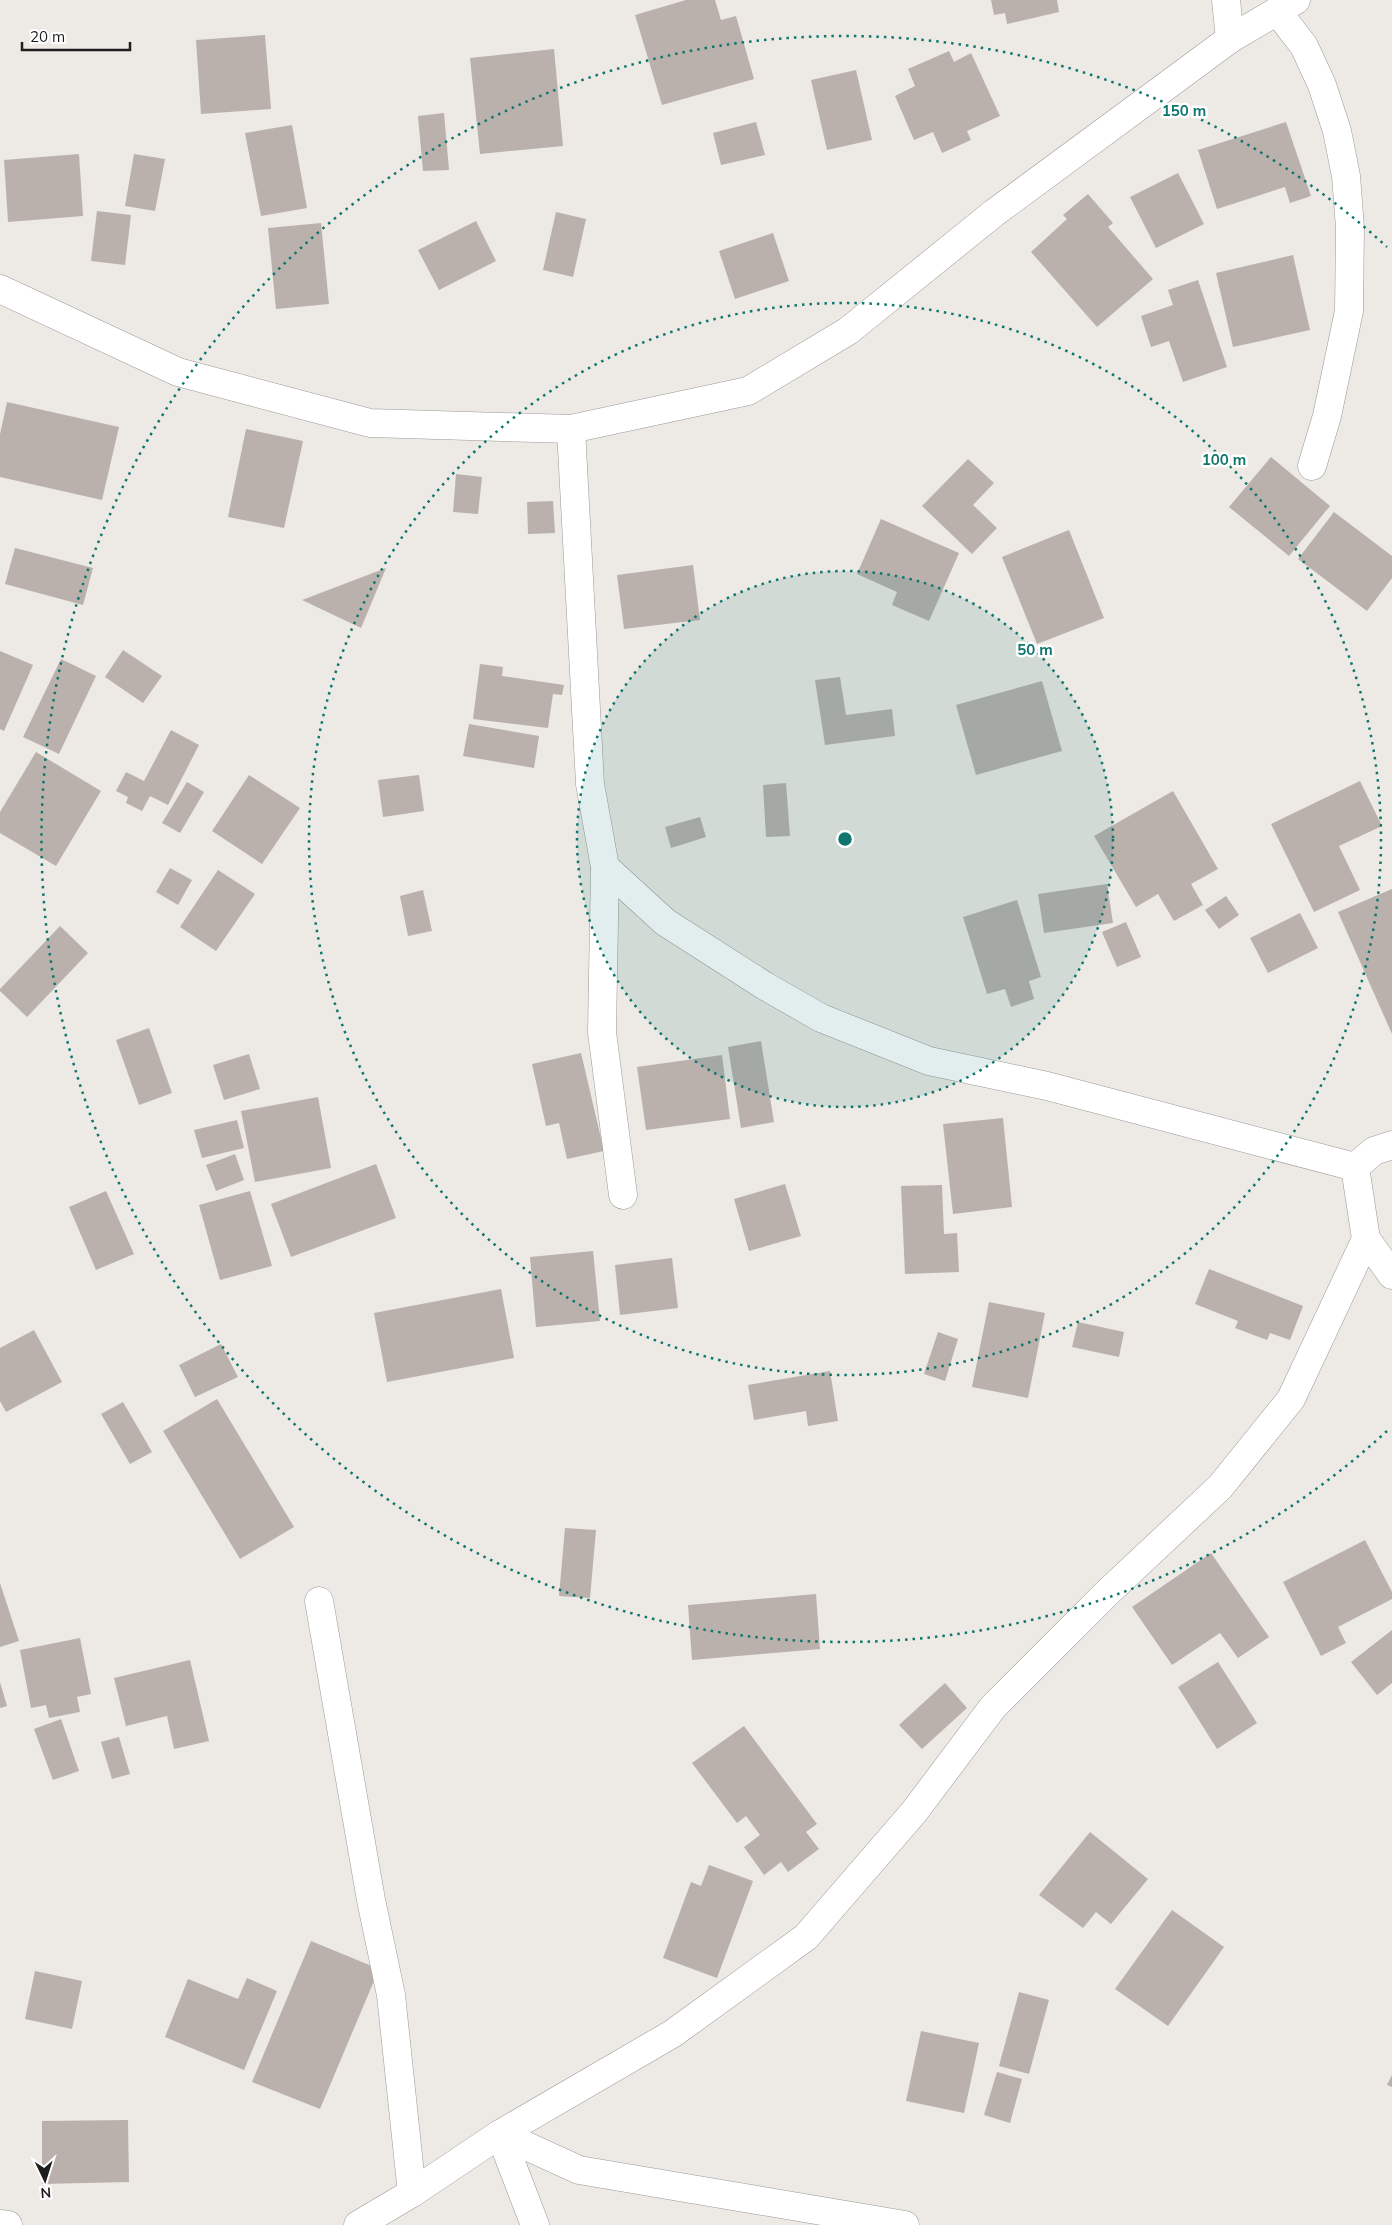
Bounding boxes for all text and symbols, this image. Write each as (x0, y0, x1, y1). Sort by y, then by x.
scale bar (22, 20, 130, 52)
text: 20 m (30, 27, 65, 46)
text: 150 m (1162, 101, 1206, 120)
text: 100 m (1202, 450, 1246, 469)
text: 50 m (1017, 640, 1053, 659)
centre of rings (836, 830, 854, 848)
north arrow (20, 2155, 70, 2205)
text: N (40, 2184, 52, 2202)

